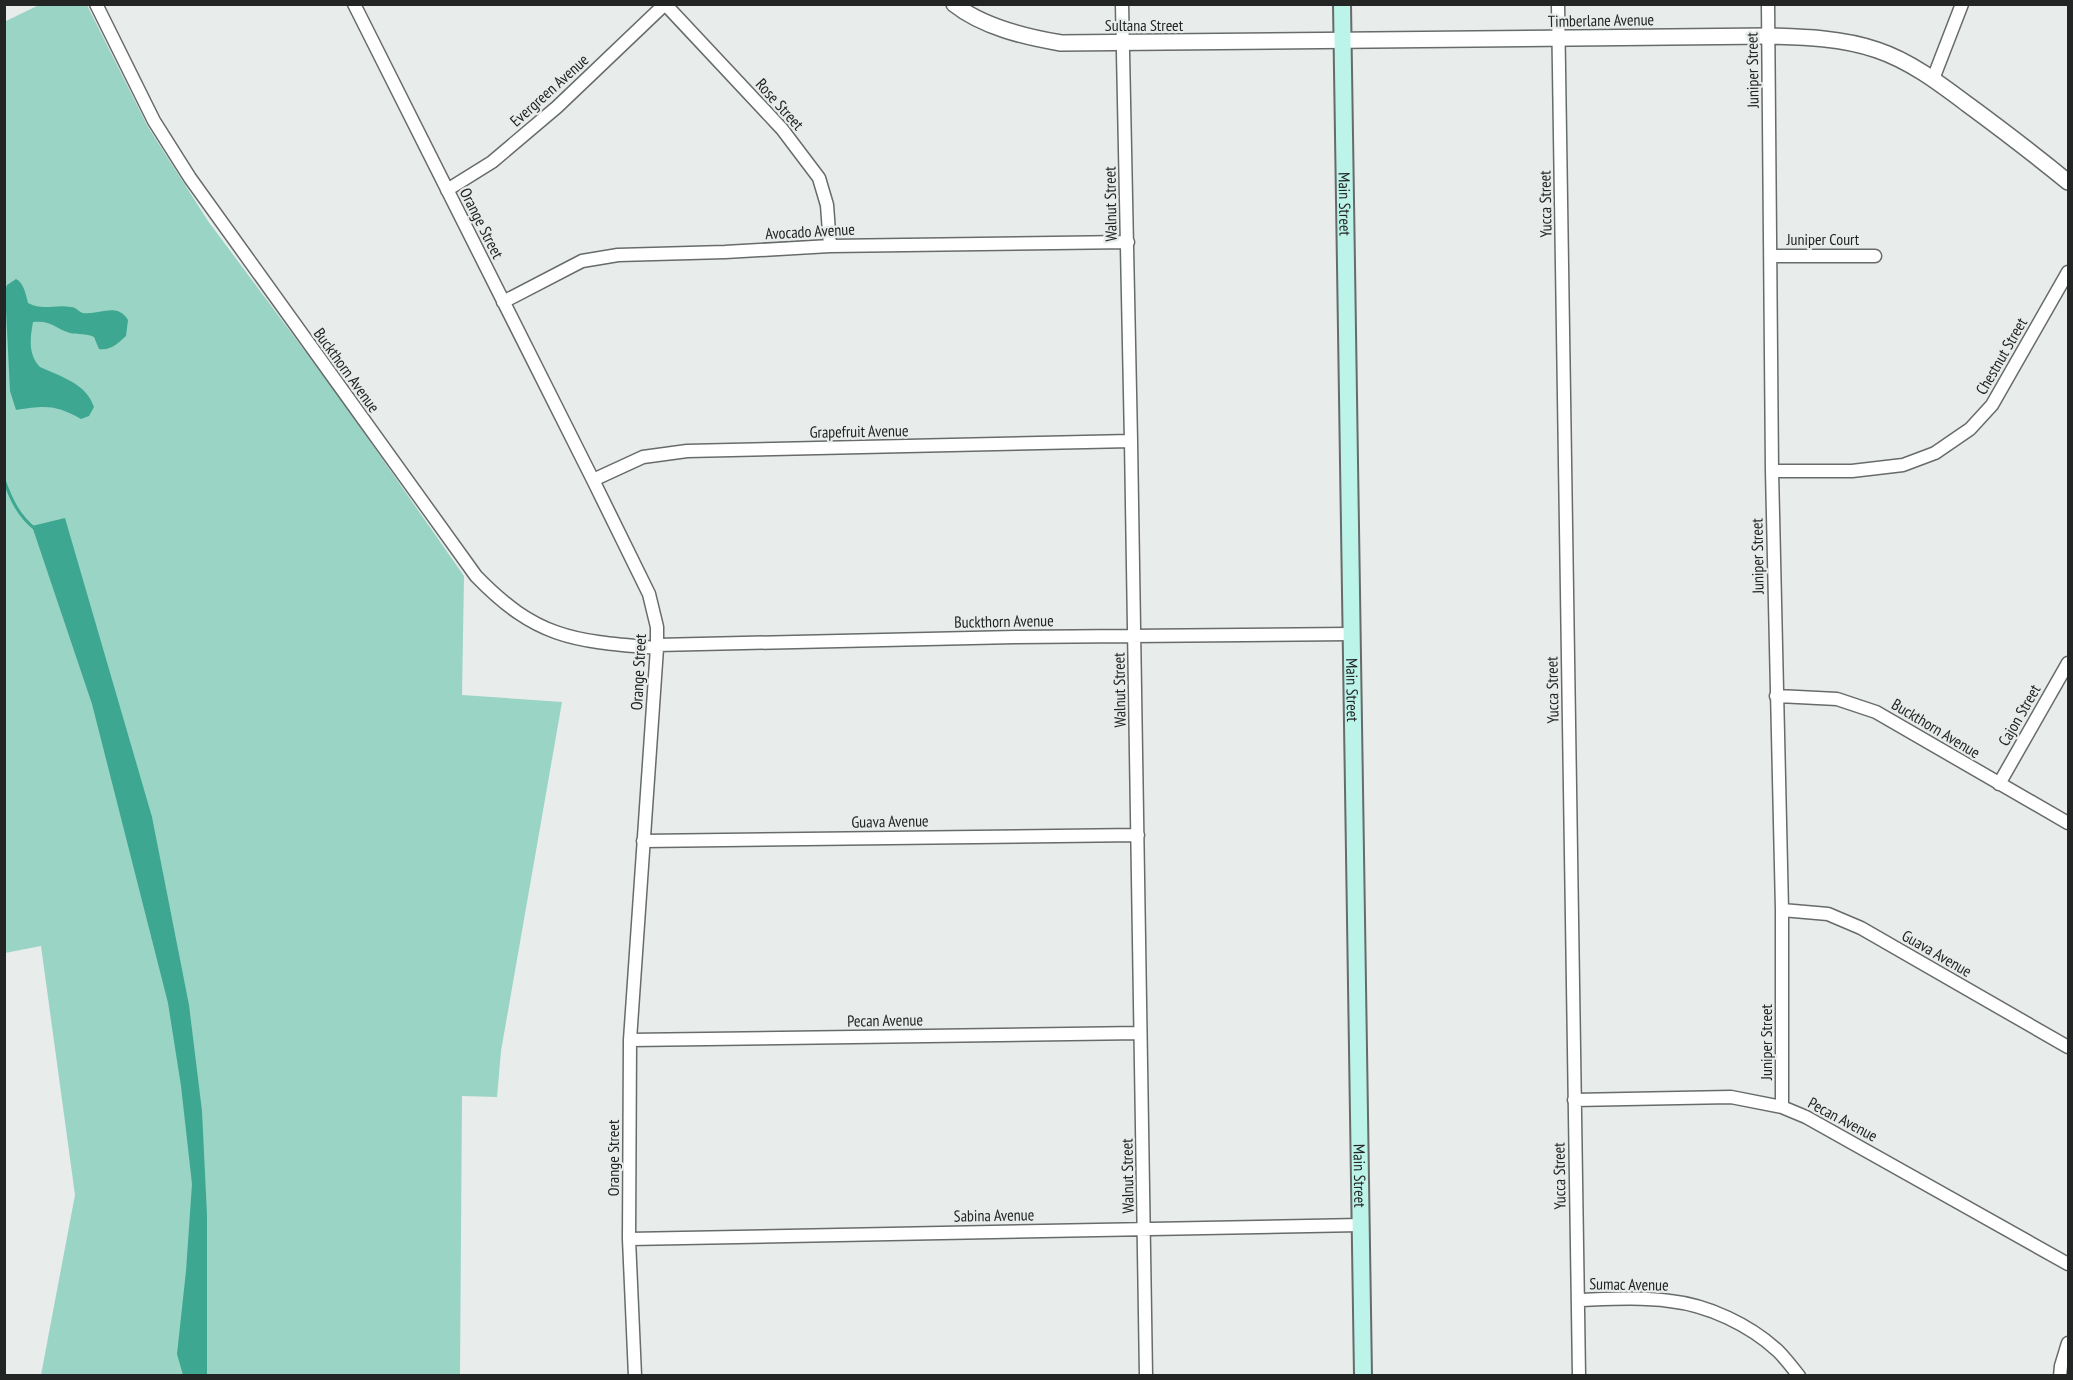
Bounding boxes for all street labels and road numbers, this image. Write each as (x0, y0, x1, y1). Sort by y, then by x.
street label: Timberlane Avenue (1548, 9, 1654, 31)
street label: Sultana Street (1105, 15, 1184, 35)
street label: Juniper Street (1741, 31, 1763, 109)
street label: Evergreen Avenue (506, 49, 592, 131)
street label: Rose Street (752, 74, 809, 134)
street label: Walnut Street (1099, 166, 1121, 242)
street label: Yucca Street (1534, 170, 1556, 238)
street label: Main Street (1335, 172, 1356, 237)
street label: Orange Street (456, 184, 509, 262)
street label: Avocado Avenue (765, 219, 855, 243)
street label: Juniper Court (1786, 229, 1860, 249)
street label: Chestnut Street (1971, 313, 2031, 398)
street label: Buckthorn Avenue (310, 324, 384, 416)
street label: Grapefruit Avenue (809, 420, 909, 442)
street label: Juniper Street (1746, 517, 1768, 595)
street label: Buckthorn Avenue (954, 610, 1054, 632)
street label: Orange Street (626, 633, 650, 711)
street label: Walnut Street (1108, 652, 1130, 728)
street label: Yucca Street (1541, 656, 1563, 724)
street label: Main Street (1342, 658, 1363, 723)
street label: Cajon Street (1993, 680, 2045, 749)
street label: Buckthorn Avenue (1888, 694, 1984, 762)
street label: Guava Avenue (851, 810, 929, 832)
street label: Guava Avenue (1899, 925, 1975, 981)
street label: Juniper Street (1756, 1004, 1776, 1081)
street label: Pecan Avenue (847, 1009, 923, 1031)
street label: Pecan Avenue (1805, 1092, 1881, 1146)
street label: Orange Street (603, 1119, 623, 1196)
street label: Walnut Street (1116, 1138, 1138, 1214)
street label: Yucca Street (1548, 1142, 1570, 1210)
street label: Main Street (1349, 1144, 1370, 1208)
street label: Sabina Avenue (954, 1204, 1034, 1226)
street label: Sumac Avenue (1589, 1273, 1669, 1295)

